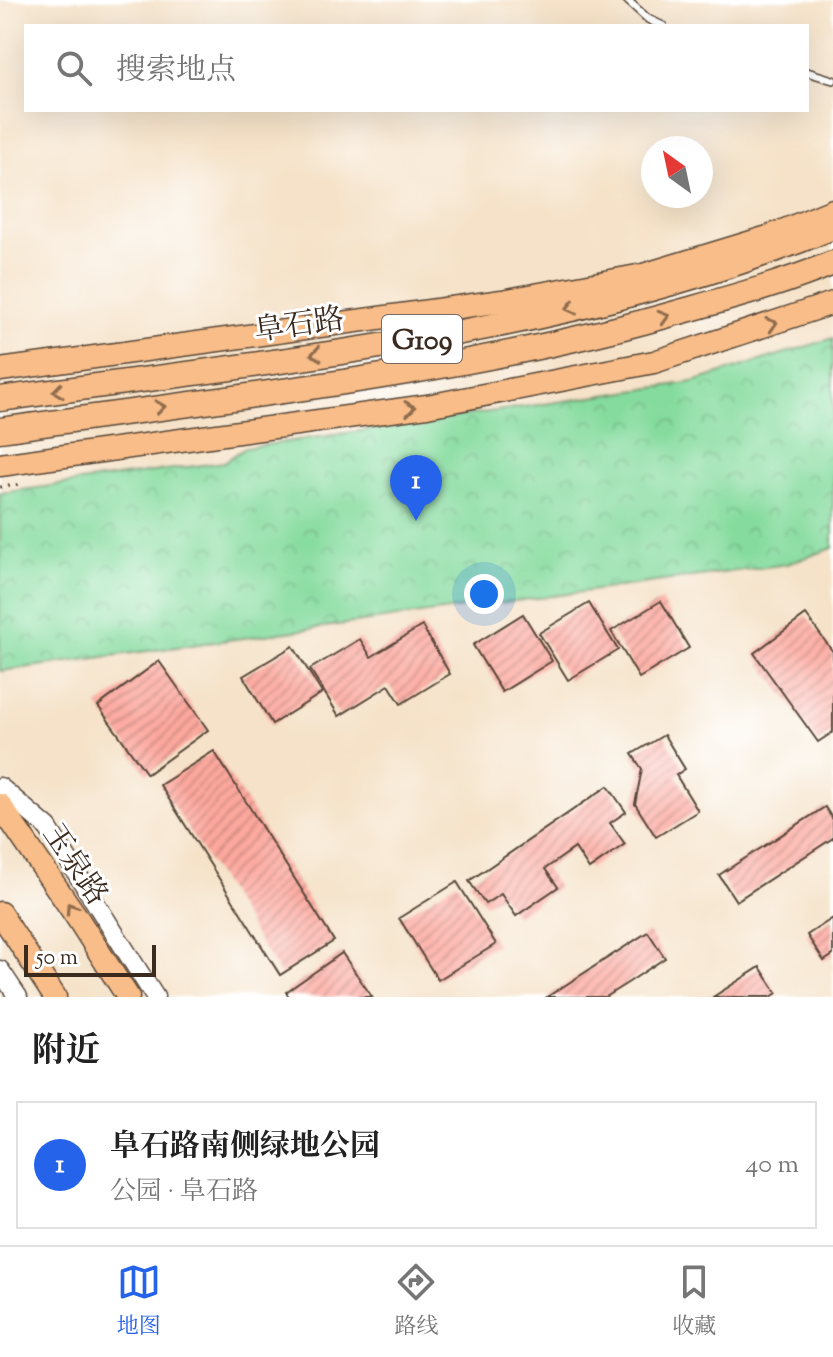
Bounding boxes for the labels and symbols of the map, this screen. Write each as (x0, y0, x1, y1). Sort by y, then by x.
north arrow (641, 136, 713, 208)
street label: 阜石路 (252, 299, 347, 354)
one-way arrow (565, 299, 579, 316)
one-way arrow (656, 310, 670, 326)
road number: G109 (382, 315, 462, 363)
one-way arrow (764, 318, 778, 334)
one-way arrow (309, 345, 323, 362)
one-way arrow (52, 382, 65, 399)
one-way arrow (154, 399, 167, 416)
one-way arrow (403, 400, 417, 417)
pin: 1 (390, 455, 442, 521)
your location (464, 574, 504, 614)
street label: 玉泉路 (31, 816, 117, 915)
one-way arrow (65, 902, 80, 916)
scale bar (24, 941, 156, 977)

